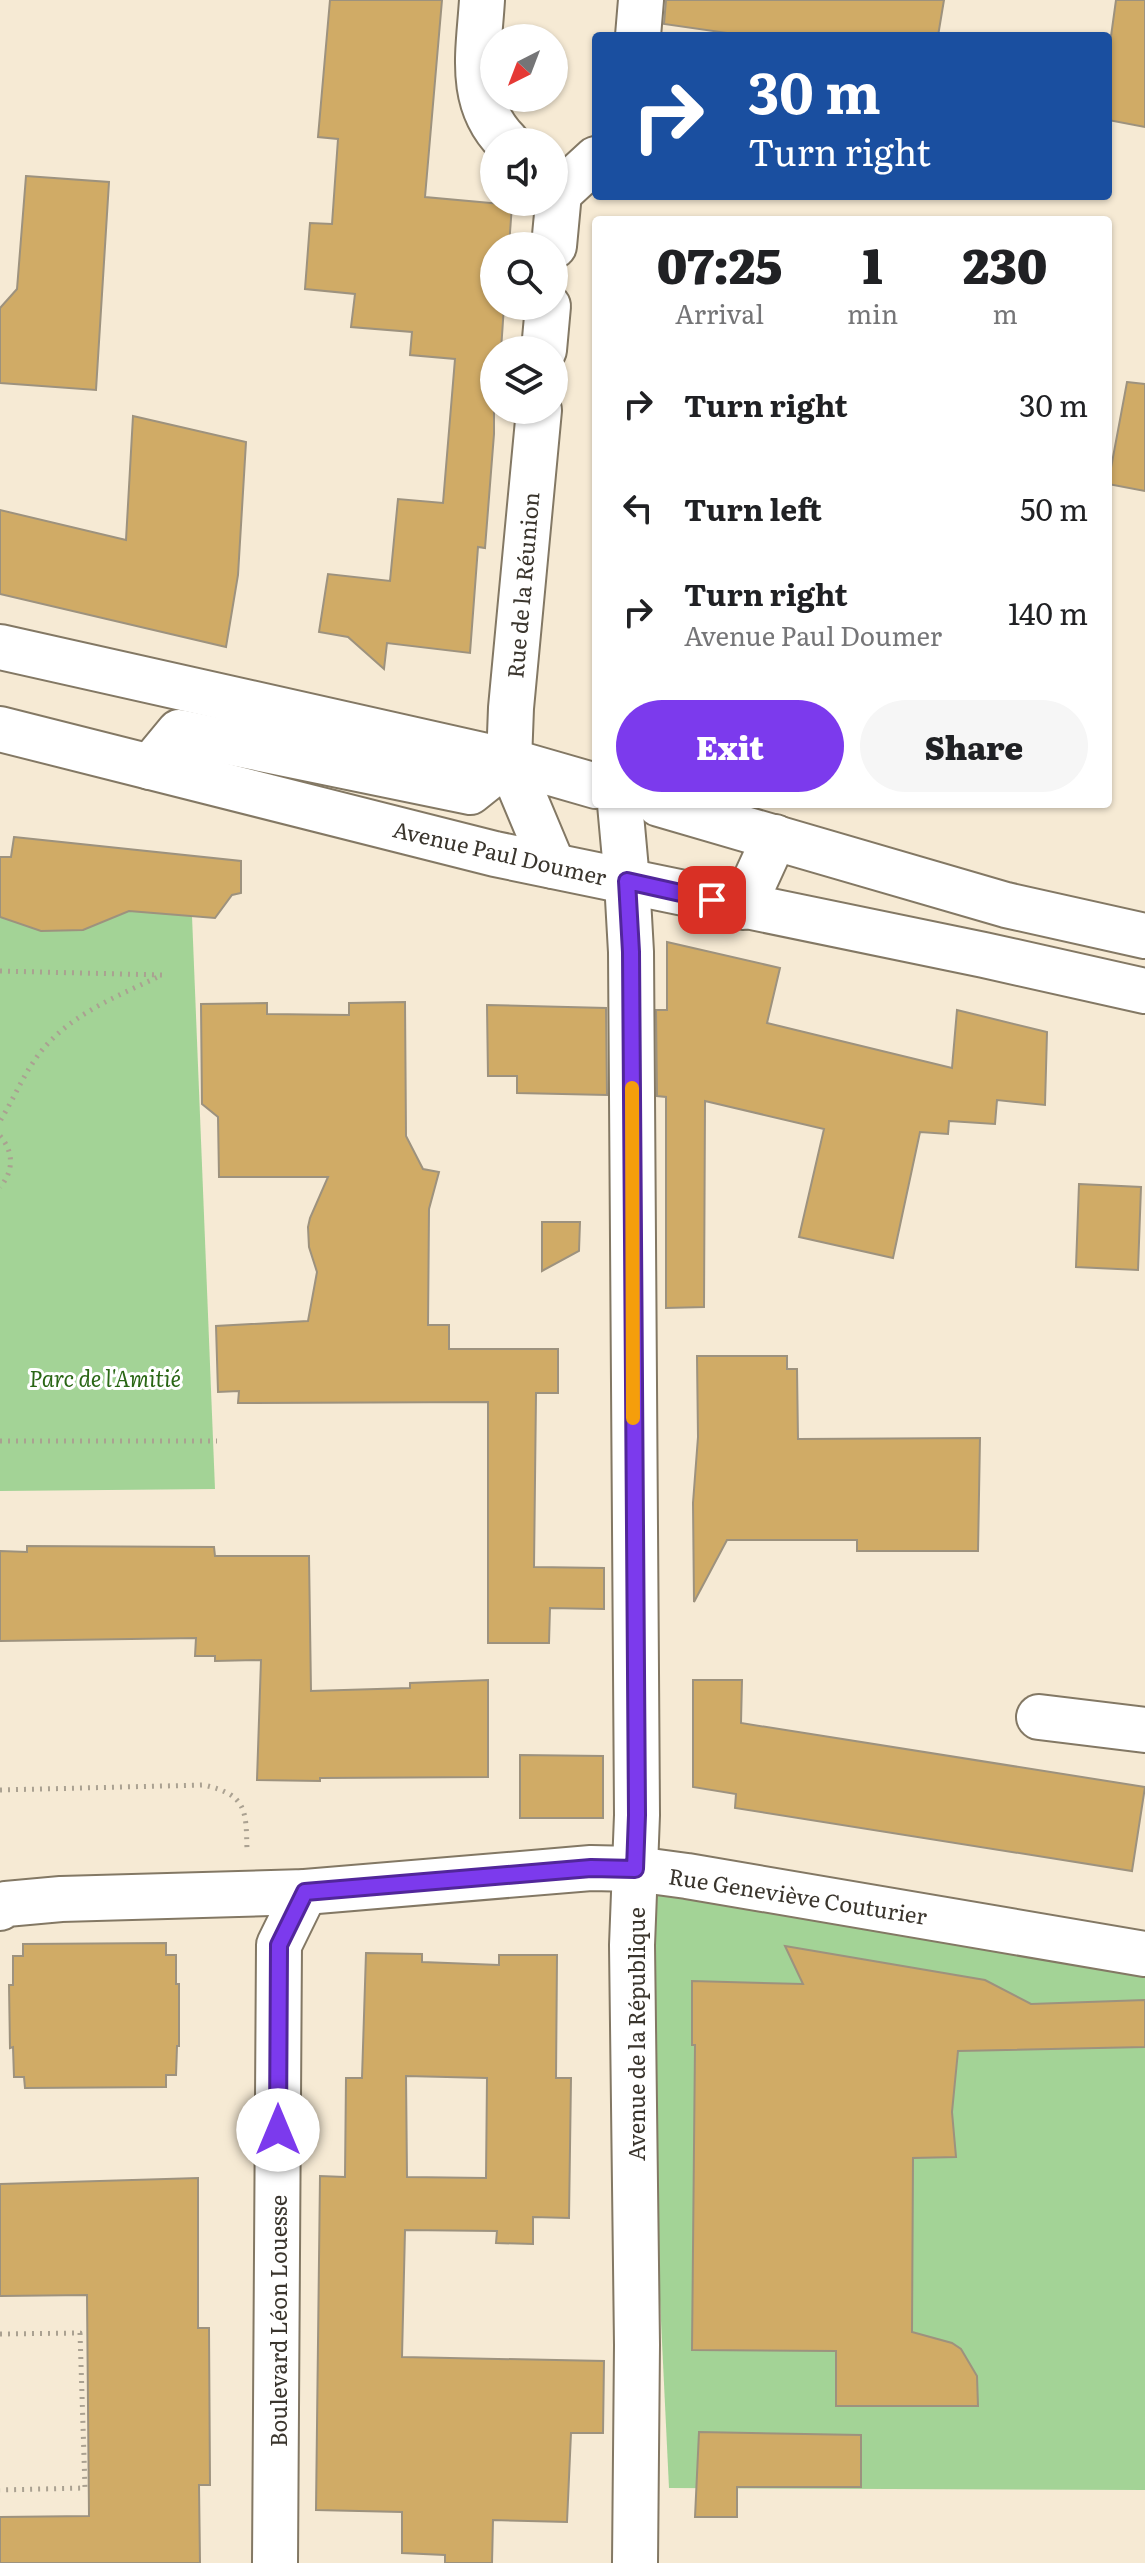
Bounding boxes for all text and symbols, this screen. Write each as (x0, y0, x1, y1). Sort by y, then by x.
north arrow (480, 24, 568, 112)
map controls (480, 24, 568, 424)
text: 30 m (748, 48, 881, 131)
icon: right (616, 64, 720, 168)
text: Turn right (748, 124, 931, 177)
button: sound (480, 128, 568, 216)
text: 07:25 (657, 228, 782, 299)
text: 1 (863, 228, 883, 299)
text: 230 (963, 228, 1047, 299)
button: search (480, 232, 568, 320)
text: Arrival (675, 293, 764, 332)
text: min (847, 293, 898, 332)
text: m (992, 293, 1018, 332)
button: layers (480, 336, 568, 424)
icon: right (616, 382, 660, 426)
text: Turn right (684, 382, 848, 426)
text: 30 m (1019, 382, 1088, 426)
icon: left (616, 486, 660, 530)
text: Turn left (684, 486, 822, 530)
text: 50 m (1020, 486, 1088, 530)
street label: Rue de la Réunion (497, 490, 547, 680)
text: Turn right (684, 571, 848, 615)
icon: right (616, 590, 660, 634)
text: 140 m (1008, 590, 1088, 634)
text: Avenue Paul Doumer (684, 615, 942, 654)
button: Exit (616, 700, 844, 792)
button: Share (860, 700, 1088, 792)
street label: Avenue Paul Doumer (390, 811, 611, 893)
pin (678, 866, 746, 934)
icon: arrive (690, 878, 734, 922)
park label: Parc de l'Amitié (29, 1361, 181, 1394)
street label: Rue Geneviève Couturier (666, 1858, 930, 1932)
street label: Avenue de la République (619, 1907, 652, 2161)
position arrow (236, 2088, 320, 2172)
street label: Boulevard Léon Louesse (261, 2195, 294, 2447)

